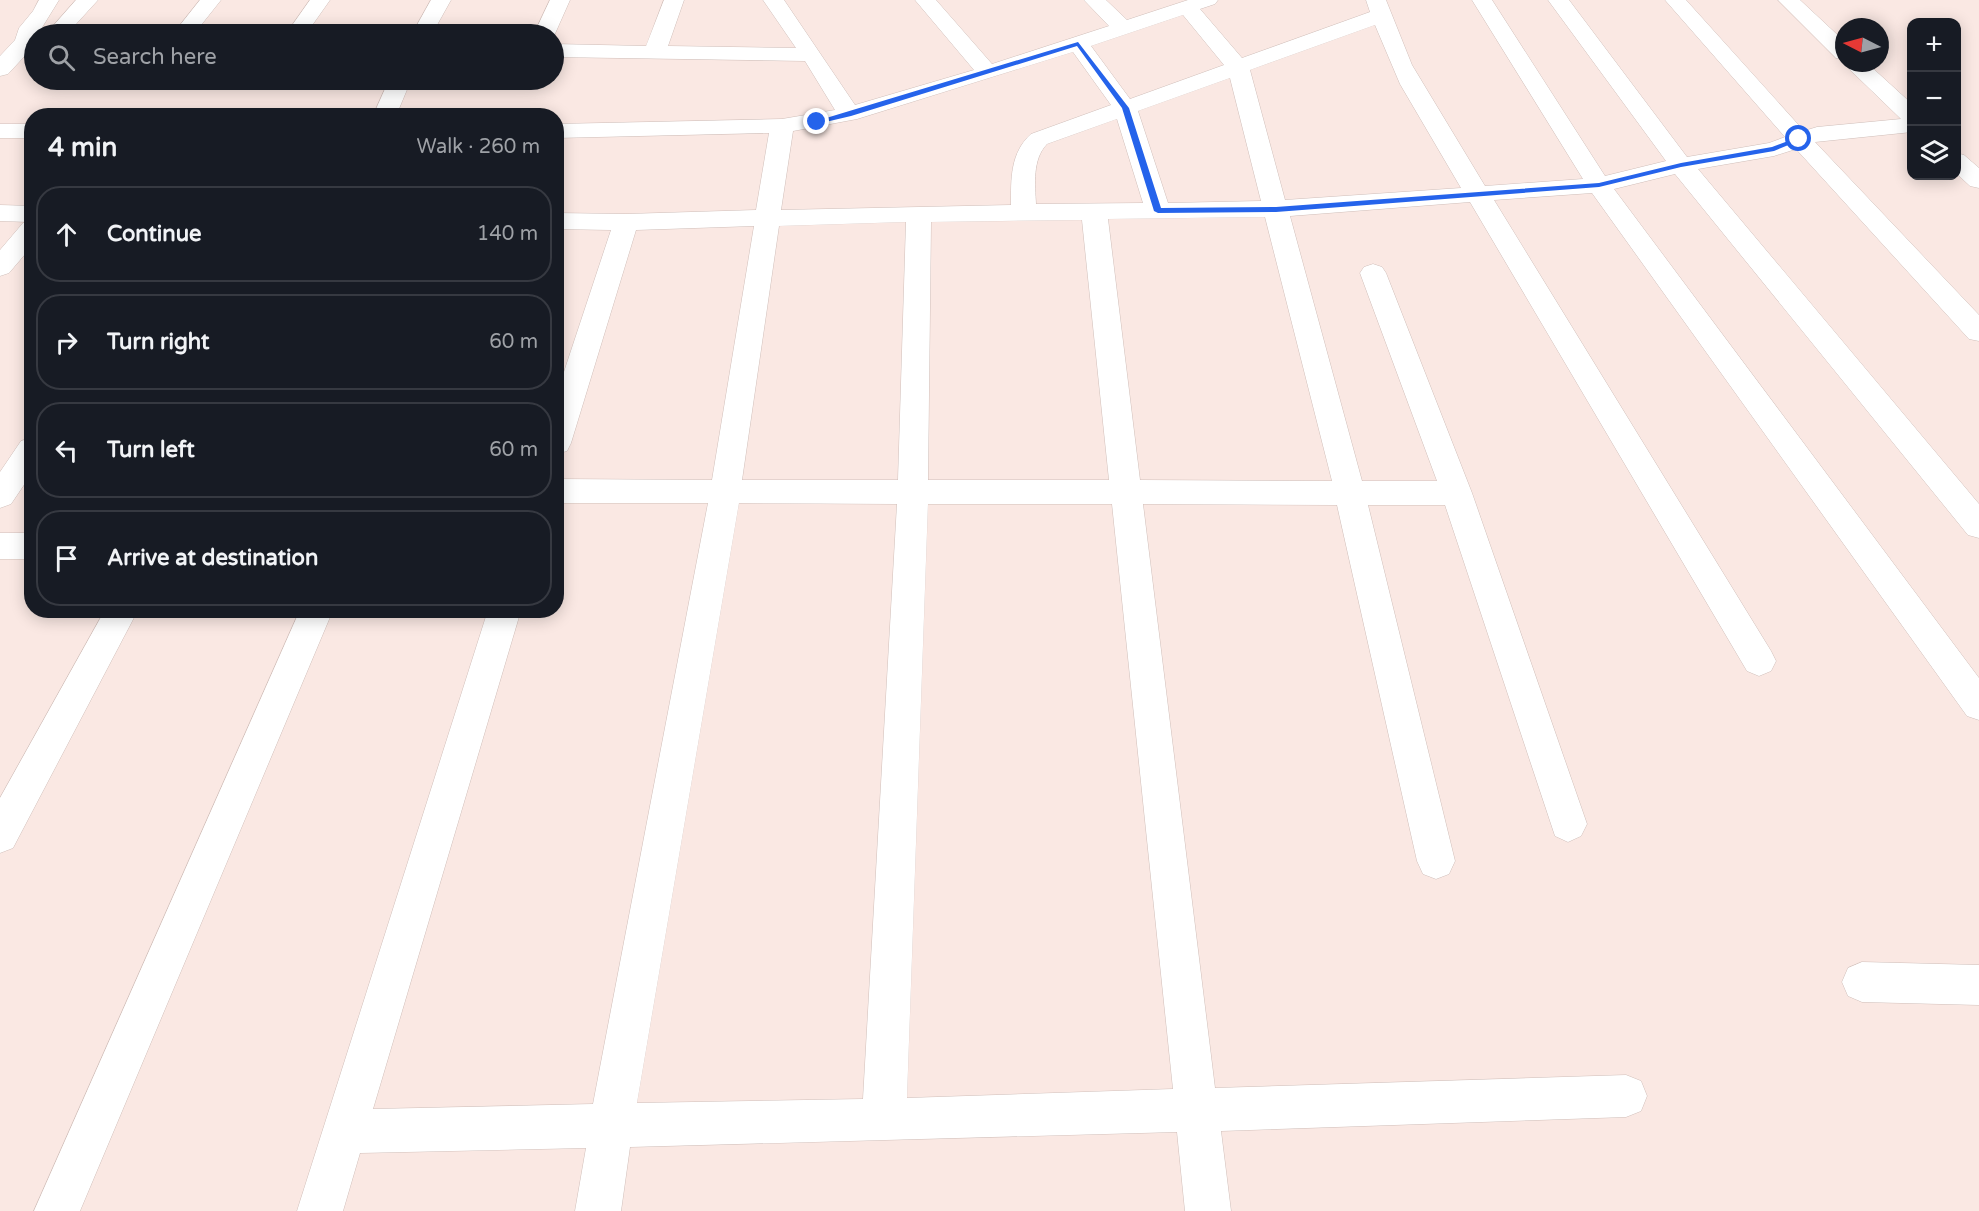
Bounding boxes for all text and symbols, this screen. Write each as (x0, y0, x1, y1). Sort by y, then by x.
north arrow (1835, 18, 1889, 72)
map controls (1907, 18, 1961, 180)
button: + (1907, 18, 1961, 72)
search box (24, 24, 564, 90)
icon: search (45, 41, 78, 74)
text: Search here (93, 44, 217, 70)
button: − (1907, 72, 1961, 126)
route end (803, 108, 829, 134)
route start (1785, 125, 1811, 151)
button: layers (1907, 126, 1961, 180)
text: 4 min (48, 132, 117, 163)
text: Walk · 260 m (417, 135, 540, 159)
icon: ahead (50, 218, 83, 251)
text: Continue (107, 221, 202, 247)
text: 140 m (477, 222, 538, 246)
icon: right (50, 326, 83, 359)
text: Turn right (107, 329, 209, 355)
text: 60 m (489, 330, 538, 354)
icon: left (50, 434, 83, 467)
text: Turn left (107, 437, 195, 463)
text: 60 m (489, 438, 538, 462)
icon: arrive (50, 542, 83, 575)
text: Arrive at destination (107, 545, 318, 571)

